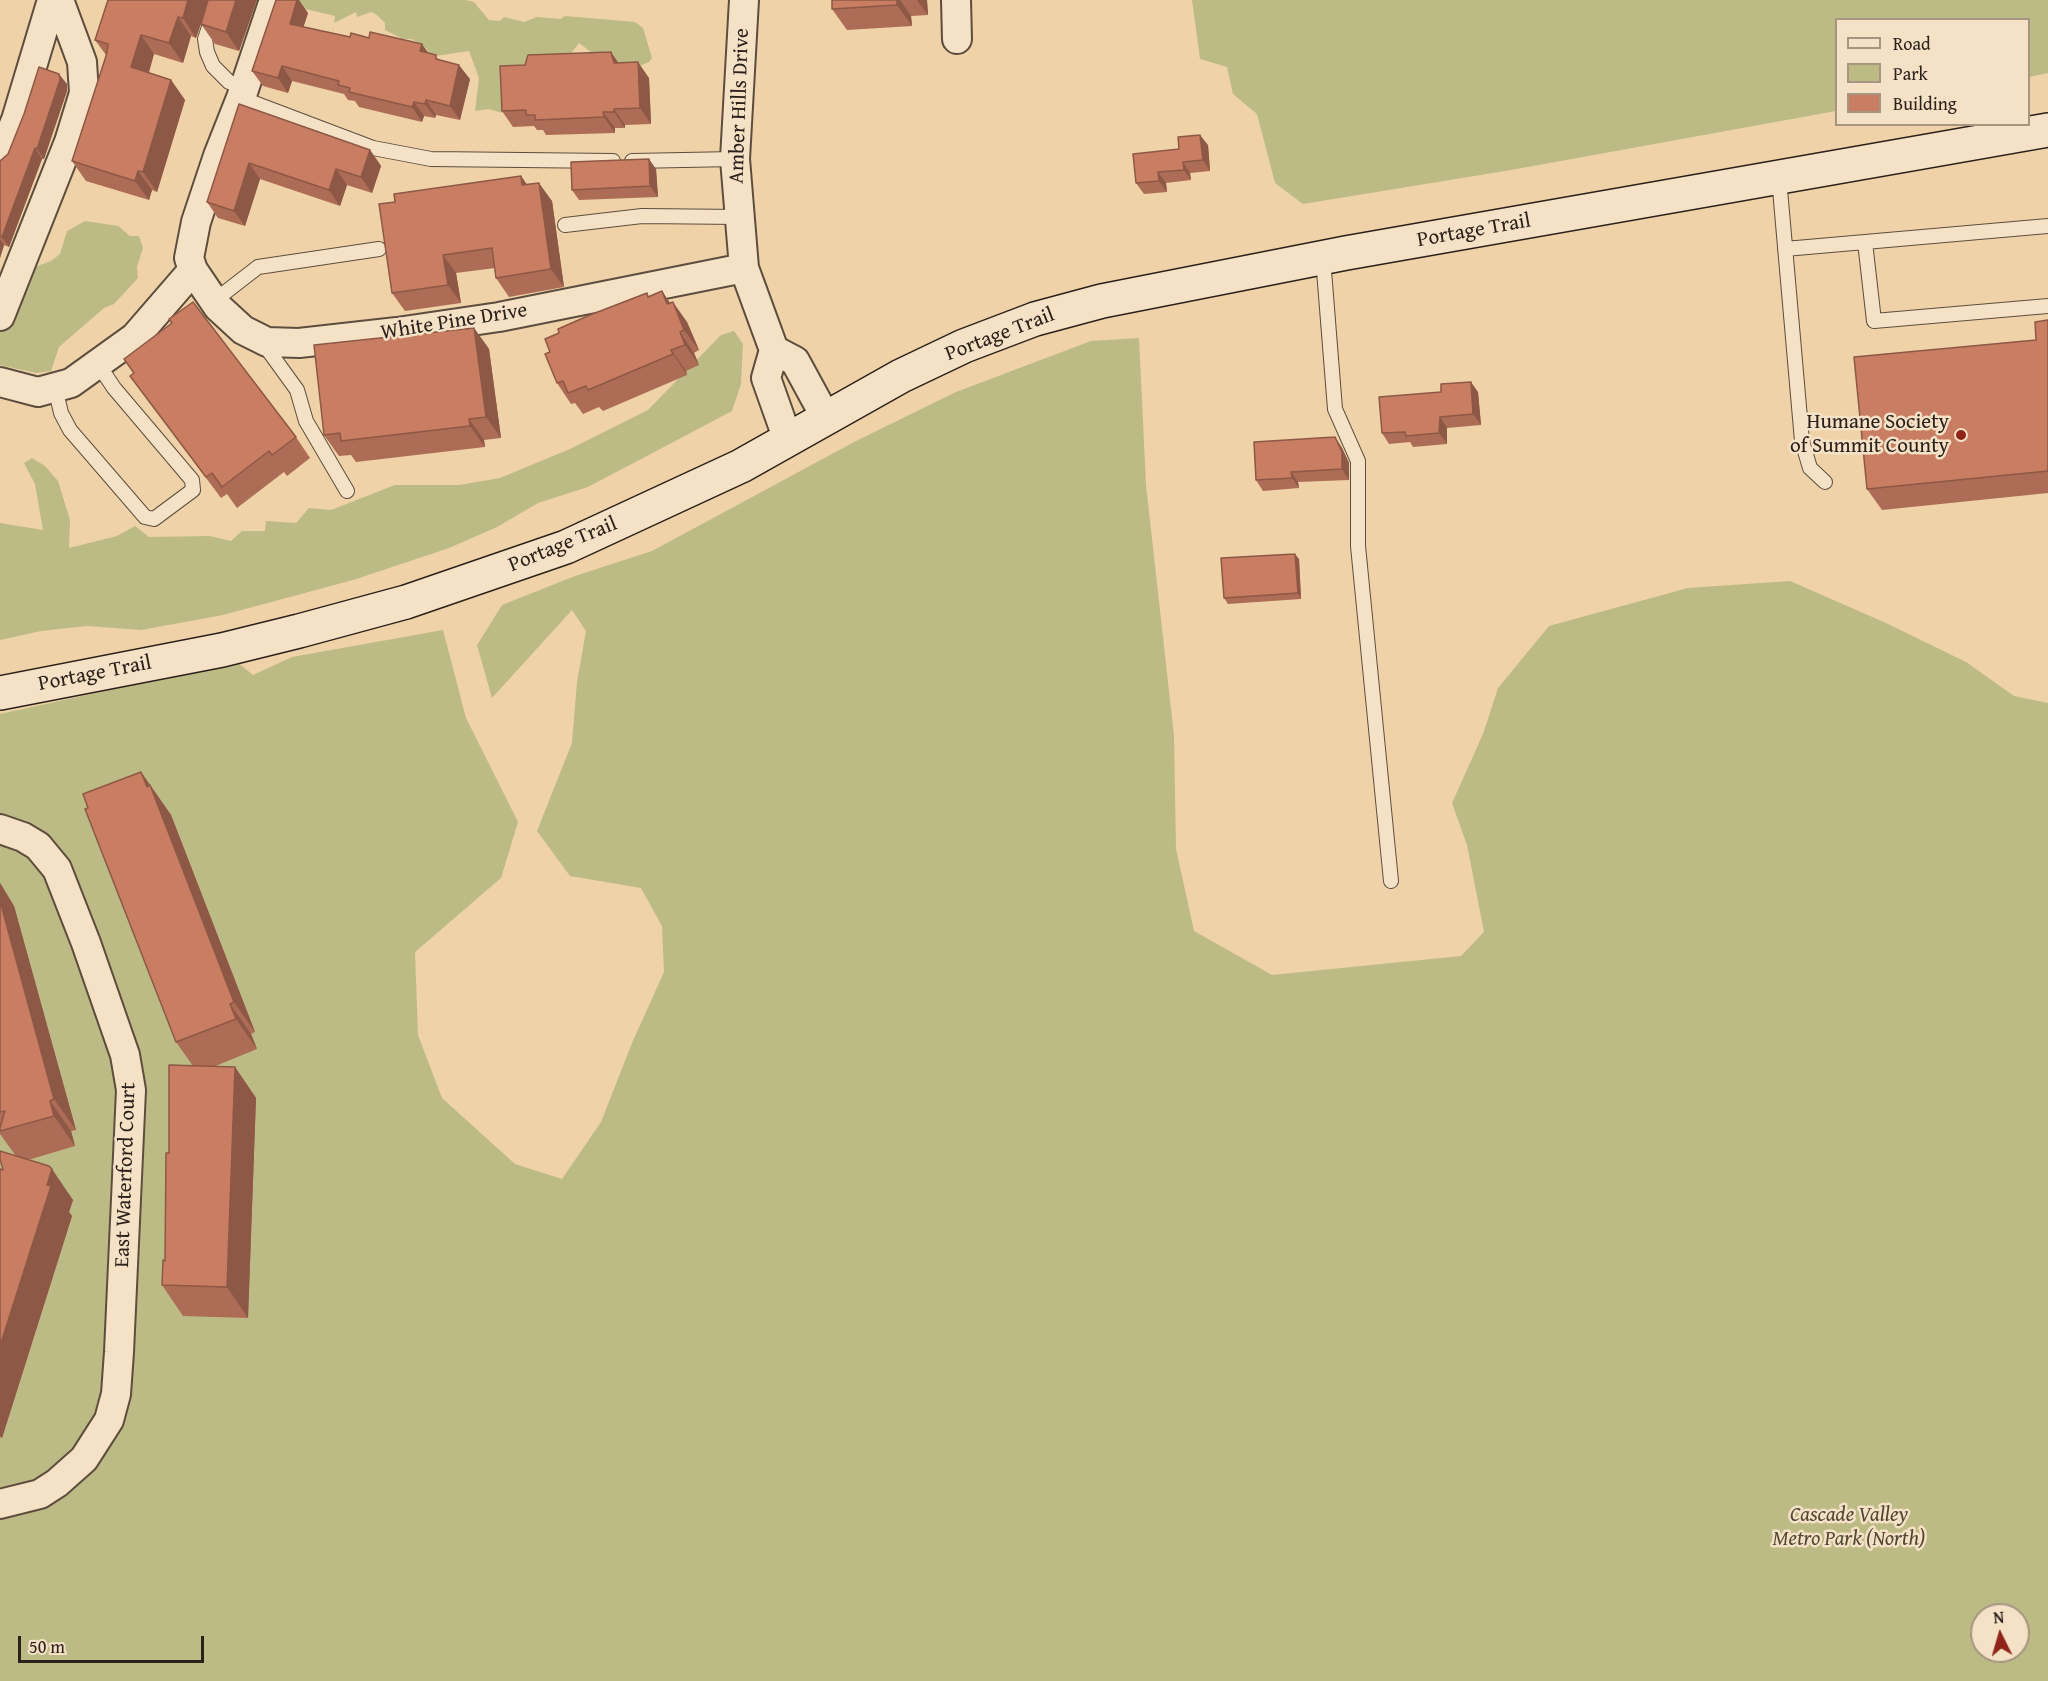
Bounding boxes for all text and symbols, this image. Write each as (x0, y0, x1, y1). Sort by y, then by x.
legend (1835, 18, 2030, 126)
street label: Amber Hills Drive (725, 28, 755, 184)
text: Road (1893, 30, 1931, 57)
text: Park (1893, 60, 1928, 87)
text: Building (1893, 90, 1957, 117)
street label: Portage Trail (1415, 209, 1533, 253)
street label: White Pine Drive (379, 298, 529, 346)
street label: Portage Trail (942, 303, 1058, 367)
place label: Humane Society of Summit County (1790, 410, 1949, 460)
marker: Humane Society of Summit County (1954, 428, 1968, 442)
street label: Portage Trail (505, 512, 621, 578)
street label: Portage Trail (36, 651, 154, 697)
street label: East Waterford Court (110, 1082, 142, 1268)
park label: Cascade Valley Metro Park (North) (1773, 1503, 1925, 1553)
north arrow (1970, 1603, 2030, 1663)
text: N (1992, 1605, 2005, 1629)
scale bar (21, 1624, 207, 1662)
text: 50 m (29, 1633, 65, 1660)

